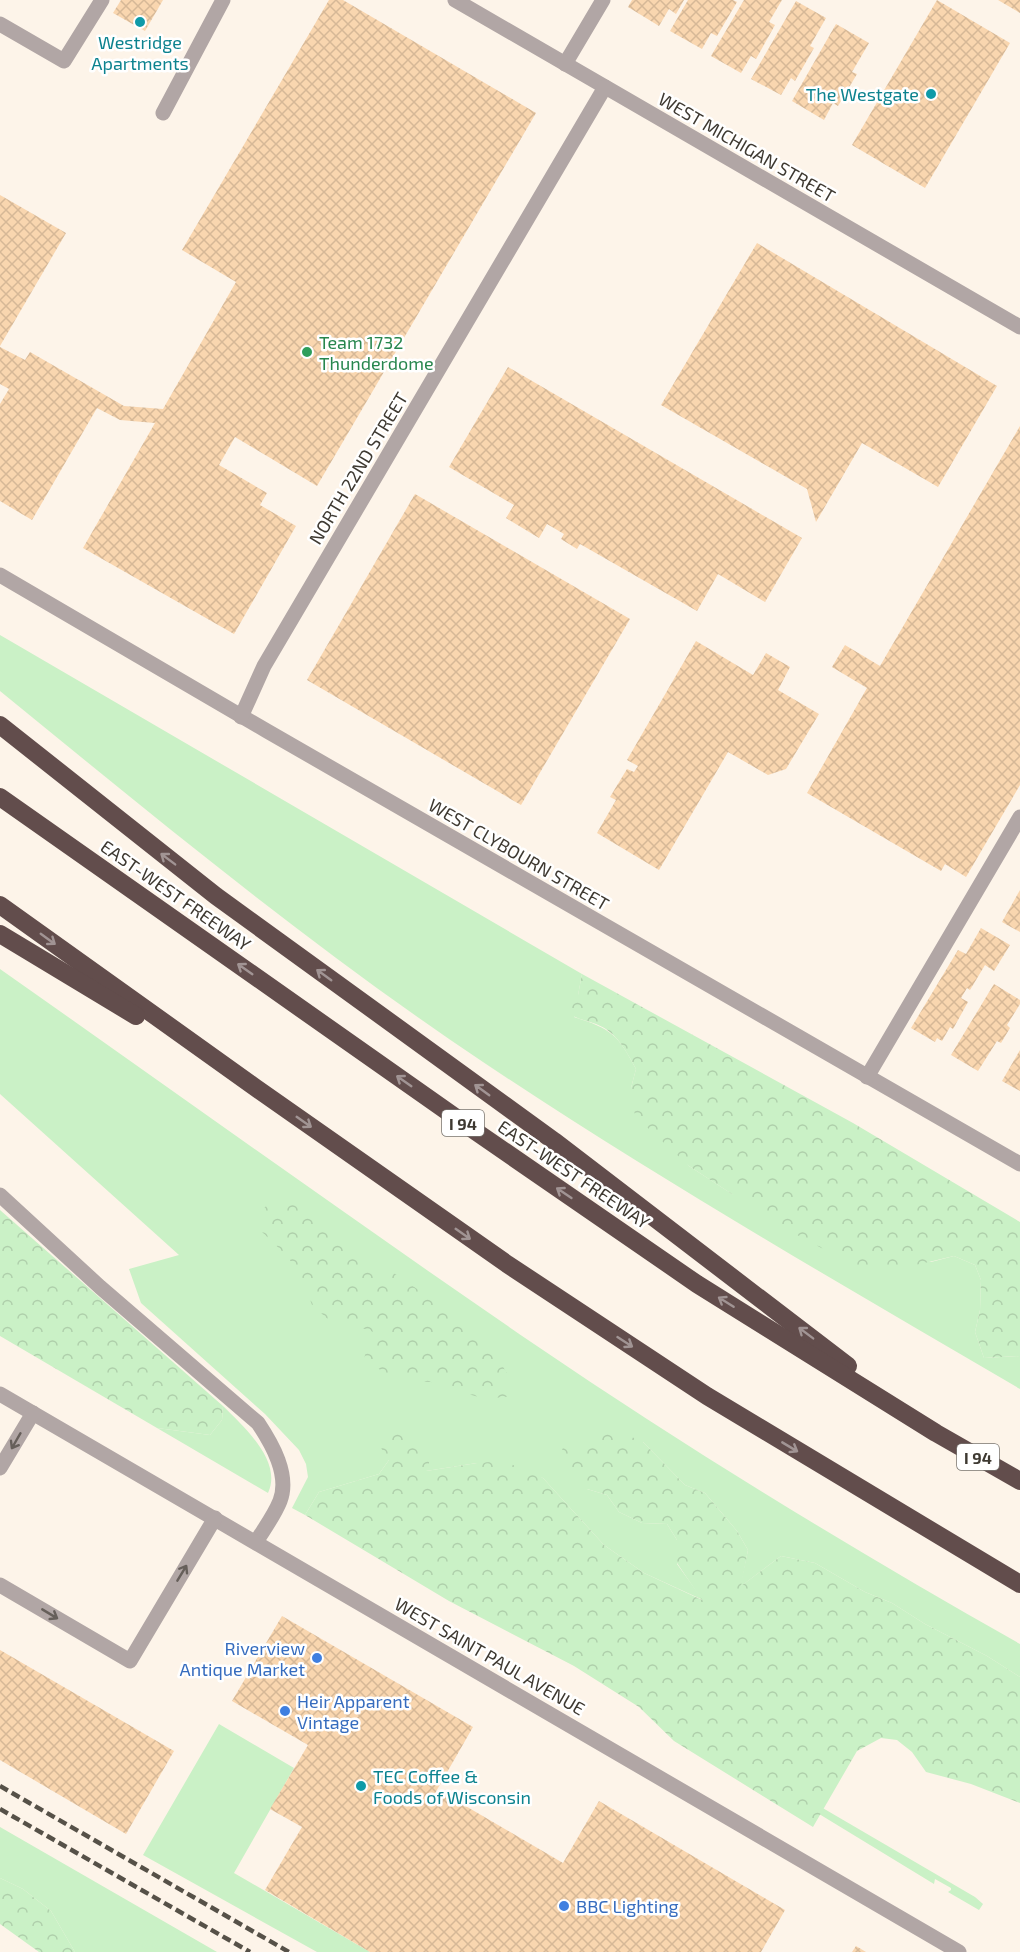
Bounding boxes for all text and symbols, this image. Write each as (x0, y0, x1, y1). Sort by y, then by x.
marker: Westridge Apartments (133, 15, 147, 29)
place label: Westridge Apartments (91, 31, 189, 74)
place label: The Westgate (806, 83, 919, 105)
street label: WEST MICHIGAN STREET (655, 87, 840, 207)
marker: The Westgate (924, 87, 938, 101)
place label: Team 1732 Thunderdome (319, 331, 434, 374)
marker: Team 1732 Thunderdome (300, 345, 314, 359)
street label: NORTH 22ND STREET (304, 388, 412, 548)
street label: WEST CLYBOURN STREET (425, 793, 614, 915)
street label: EAST-WEST FREEWAY (97, 835, 256, 956)
one-way arrow (160, 853, 176, 866)
one-way arrow (39, 933, 55, 945)
one-way arrow (237, 963, 253, 975)
one-way arrow (317, 969, 333, 982)
one-way arrow (396, 1075, 413, 1087)
one-way arrow (475, 1084, 491, 1096)
road number: I 94 (442, 1110, 484, 1136)
street label: EAST-WEST FREEWAY (494, 1115, 655, 1233)
one-way arrow (295, 1116, 311, 1128)
one-way arrow (556, 1187, 573, 1199)
one-way arrow (455, 1228, 471, 1240)
one-way arrow (718, 1295, 735, 1307)
one-way arrow (798, 1327, 814, 1340)
one-way arrow (617, 1336, 634, 1349)
one-way arrow (10, 1432, 22, 1449)
one-way arrow (781, 1441, 798, 1453)
road number: I 94 (957, 1444, 999, 1470)
one-way arrow (177, 1565, 189, 1582)
street label: WEST SAINT PAUL AVENUE (391, 1592, 589, 1720)
one-way arrow (41, 1609, 58, 1621)
place label: Riverview Antique Market (180, 1637, 305, 1680)
marker: Riverview Antique Market (310, 1651, 324, 1665)
place label: Heir Apparent Vintage (297, 1690, 410, 1733)
marker: Heir Apparent Vintage (278, 1704, 292, 1718)
place label: TEC Coffee & Foods of Wisconsin (373, 1765, 531, 1808)
marker: TEC Coffee & Foods of Wisconsin (354, 1779, 368, 1793)
place label: BBC Lighting (576, 1895, 679, 1917)
marker: BBC Lighting (557, 1899, 571, 1913)

